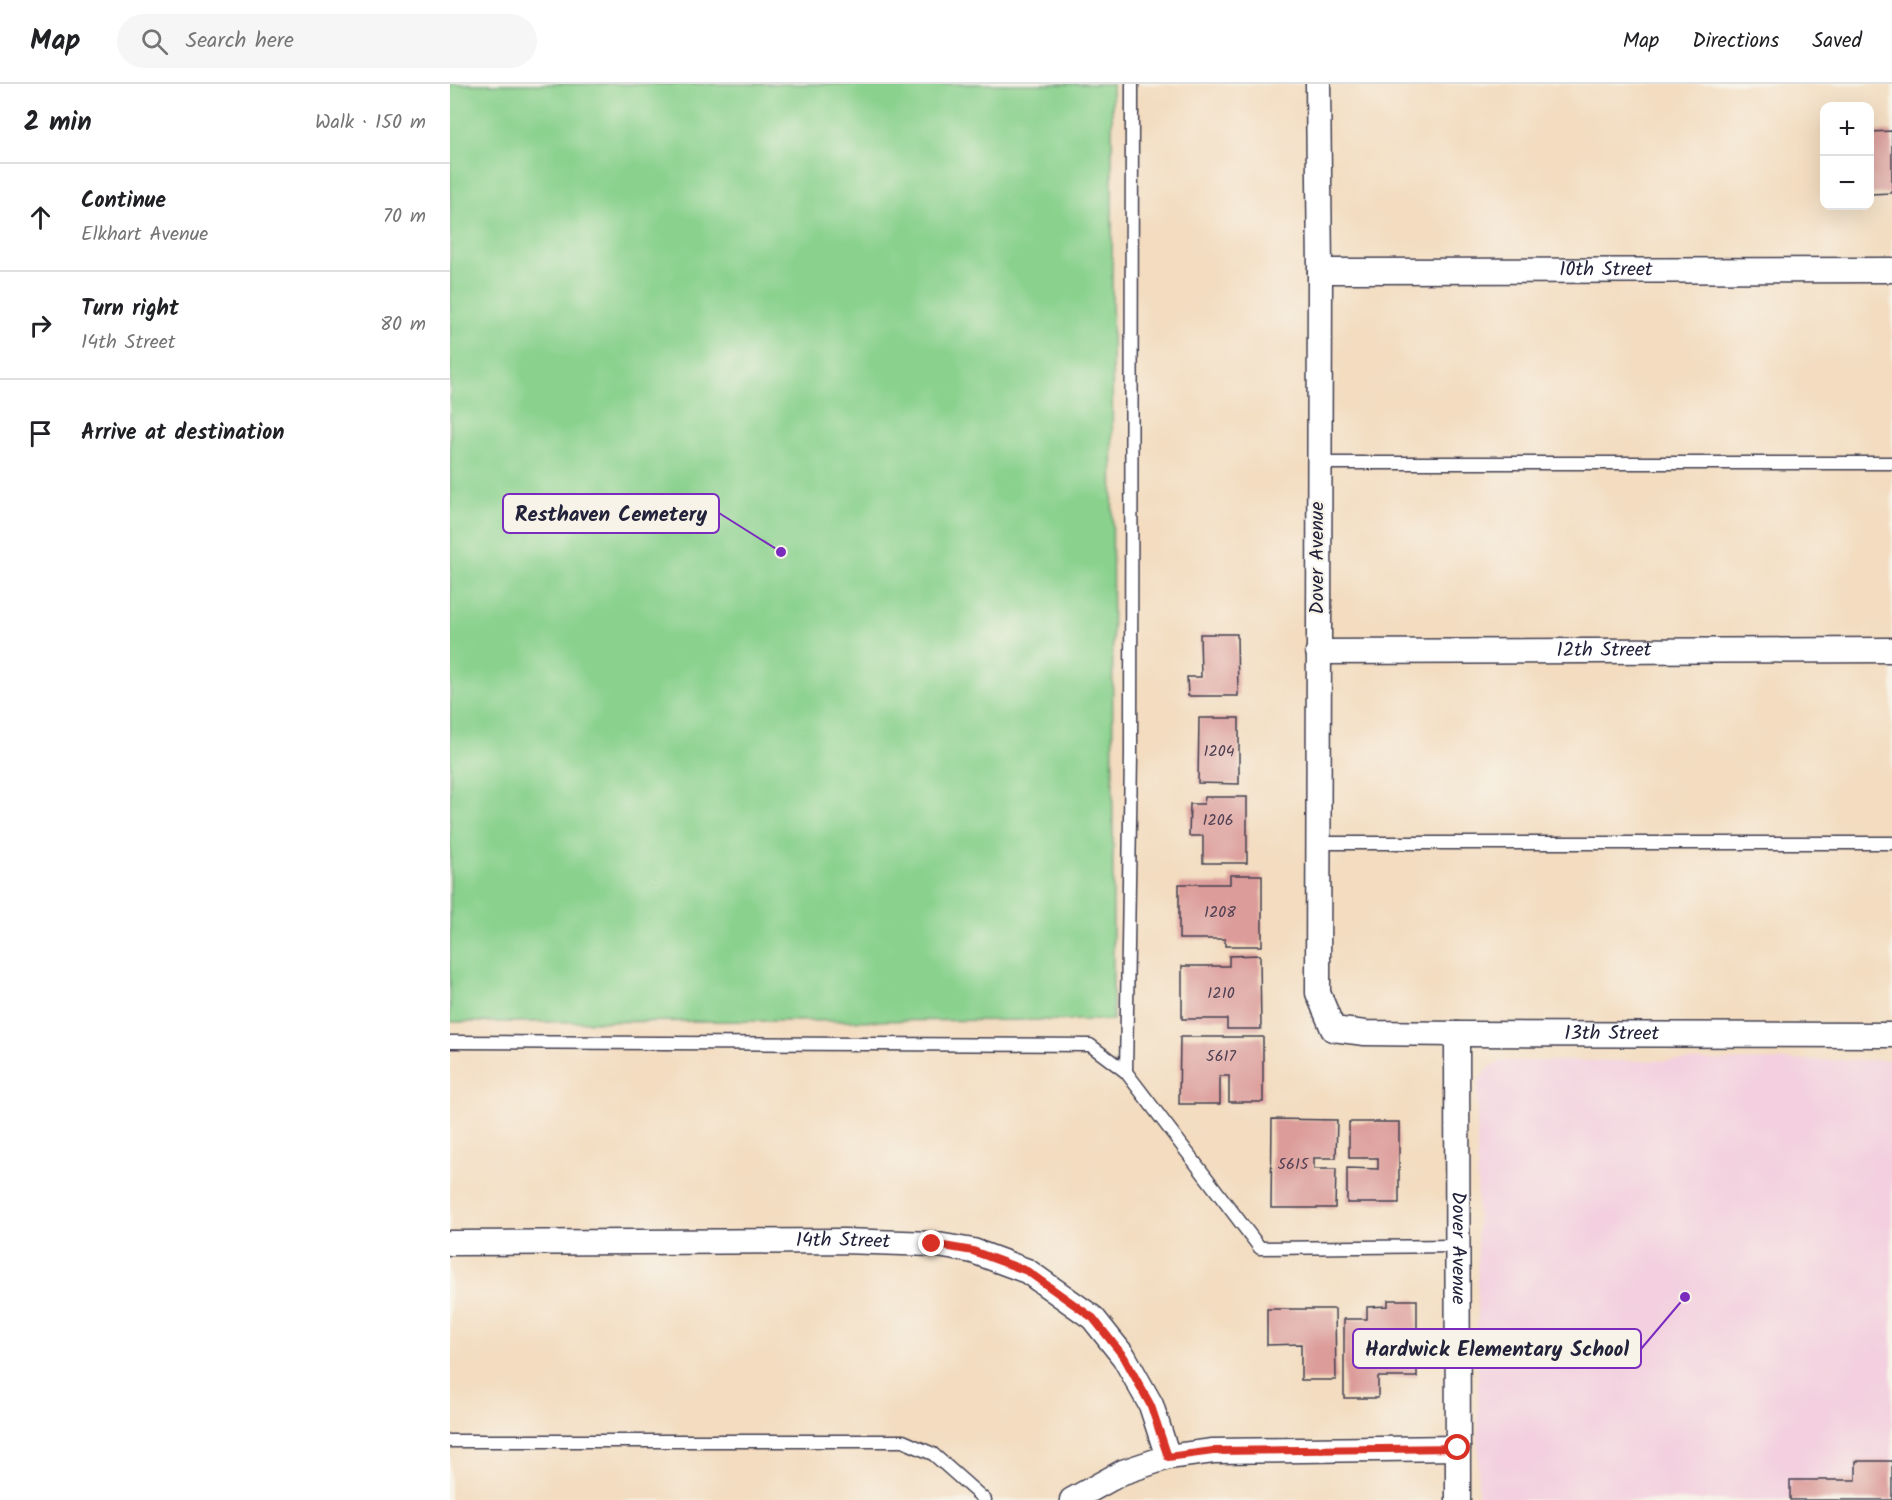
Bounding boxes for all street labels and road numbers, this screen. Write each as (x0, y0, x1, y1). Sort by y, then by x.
street label: 10th Street (1559, 254, 1653, 287)
street label: Dover Avenue (1302, 502, 1334, 614)
street label: 12th Street (1556, 635, 1652, 667)
street label: 13th Street (1564, 1018, 1660, 1050)
street label: Dover Avenue (1441, 1191, 1474, 1305)
street label: 14th Street (796, 1225, 891, 1259)

